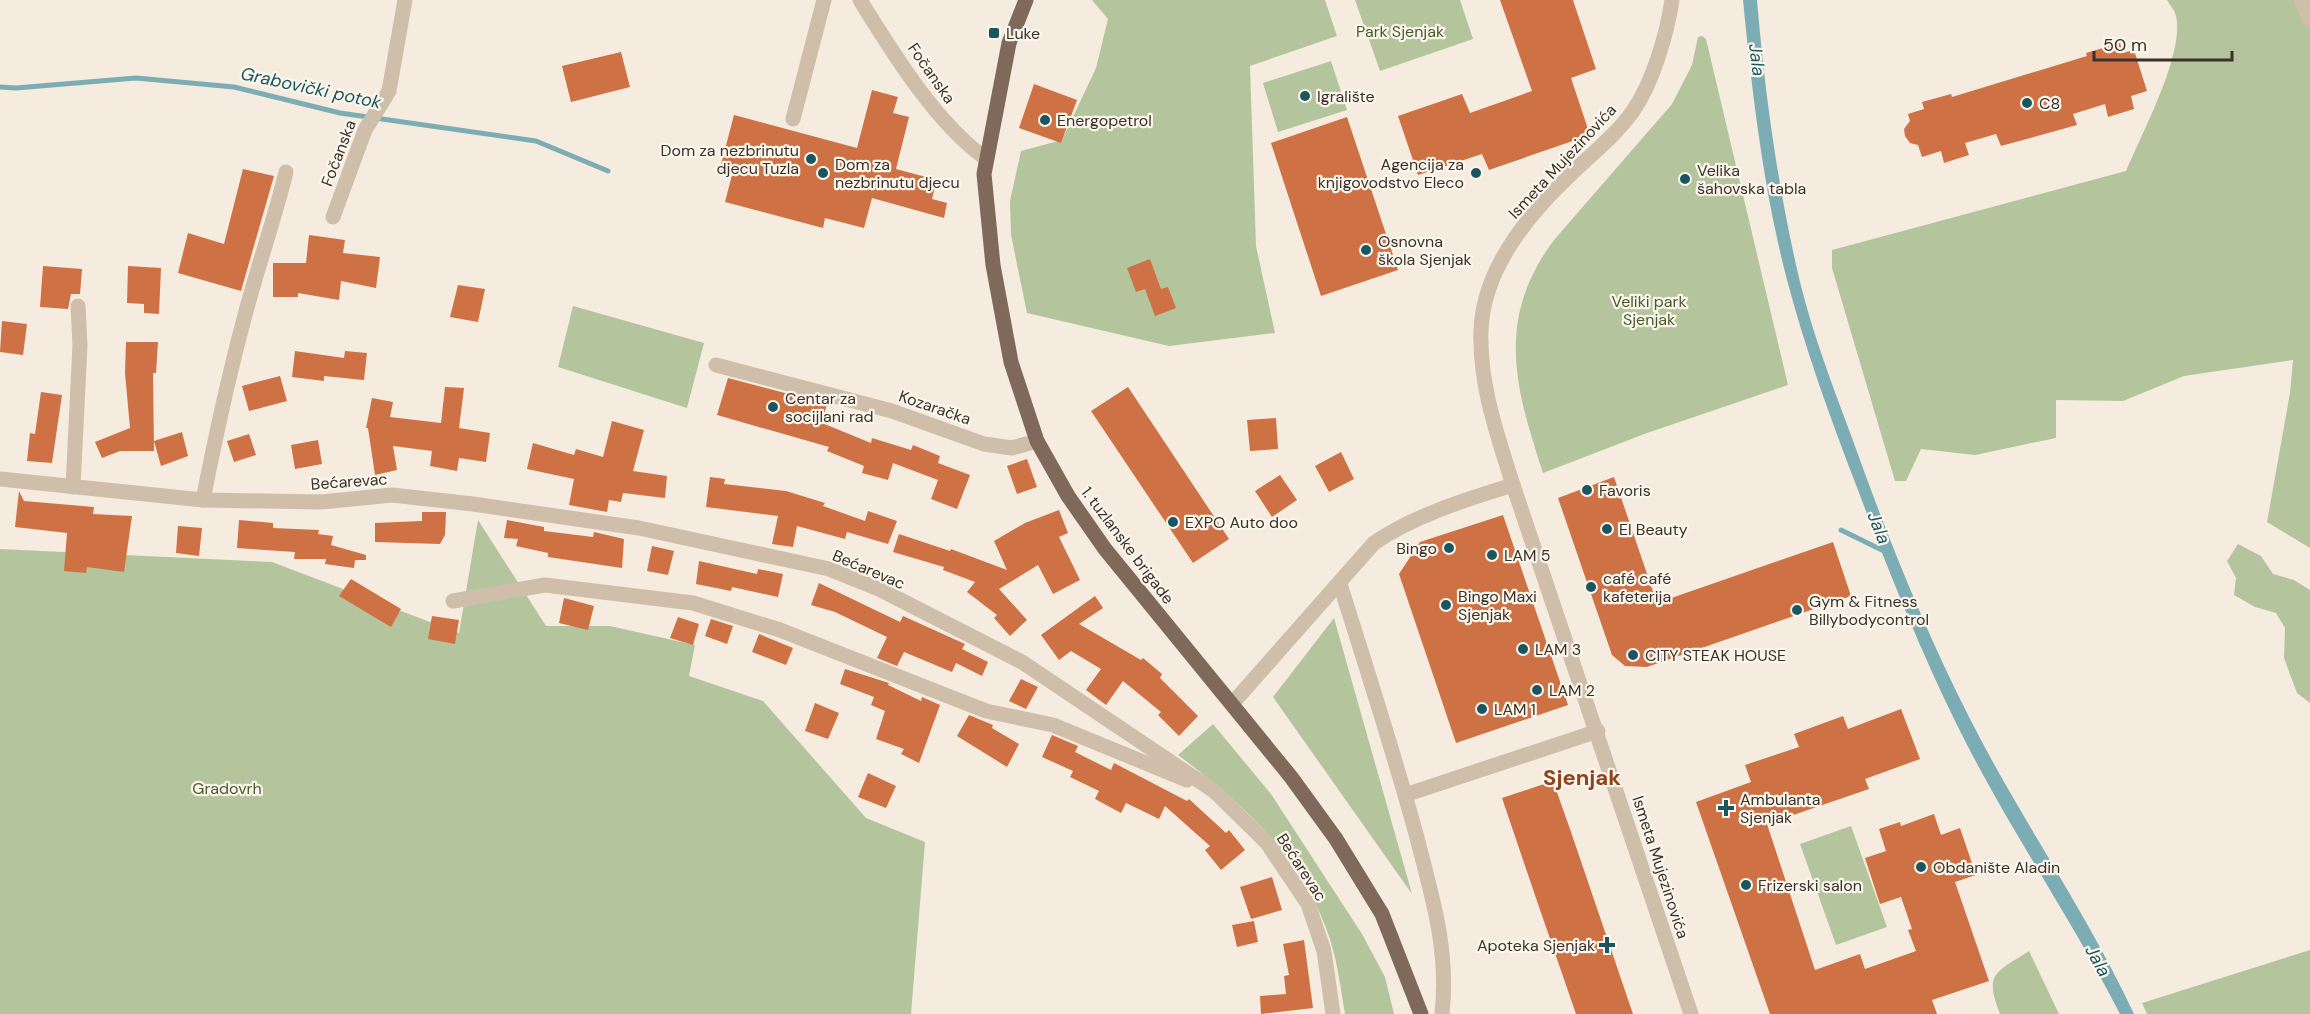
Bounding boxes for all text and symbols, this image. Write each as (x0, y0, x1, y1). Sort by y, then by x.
park label: Park Sjenjak (1356, 21, 1444, 42)
place label: Luke (1006, 23, 1040, 44)
scale bar (2094, 24, 2232, 62)
marker: Luke (987, 26, 1001, 40)
text: 50 m (2103, 33, 2147, 57)
street label: Fočanska (903, 39, 960, 108)
water label: Jala (1743, 42, 1771, 78)
water label: Grabovički potok (239, 61, 384, 115)
place label: Igralište (1317, 86, 1375, 107)
marker: Igralište (1298, 89, 1312, 103)
place label: C8 (2039, 93, 2060, 114)
marker: C8 (2020, 96, 2034, 110)
street label: Ismeta Mujezinovića (1504, 100, 1621, 223)
place label: Energopetrol (1057, 110, 1152, 131)
marker: Energopetrol (1038, 113, 1052, 127)
street label: Fočanska (316, 117, 361, 189)
place label: Dom za nezbrinutu djecu Tuzla (661, 140, 799, 179)
marker: Dom za nezbrinutu djecu Tuzla (804, 152, 818, 166)
place label: Dom za nezbrinutu djecu (835, 154, 960, 193)
place label: Agencija za knjigovodstvo Eleco (1318, 154, 1464, 193)
place label: Velika šahovska tabla (1697, 160, 1806, 199)
marker: Dom za nezbrinutu djecu (816, 166, 830, 180)
marker: Agencija za knjigovodstvo Eleco (1469, 166, 1483, 180)
marker: Velika šahovska tabla (1678, 172, 1692, 186)
place label: Osnovna škola Sjenjak (1378, 231, 1472, 270)
marker: Osnovna škola Sjenjak (1359, 243, 1373, 257)
park label: Veliki park Sjenjak (1611, 291, 1687, 330)
street label: Kozaračka (896, 385, 974, 430)
place label: Centar za socijlani rad (785, 388, 874, 427)
marker: Centar za socijlani rad (766, 400, 780, 414)
street label: Bećarevac (310, 468, 388, 495)
place label: Favoris (1599, 480, 1651, 501)
street label: 1. tuzlanske brigade (1076, 482, 1179, 608)
marker: Favoris (1580, 483, 1594, 497)
water label: Jala (1862, 508, 1896, 548)
place label: EXPO Auto doo (1185, 512, 1298, 533)
marker: EXPO Auto doo (1166, 515, 1180, 529)
place label: El Beauty (1619, 519, 1688, 540)
marker: El Beauty (1600, 522, 1614, 536)
place label: Bingo (1396, 538, 1437, 559)
marker: Bingo (1442, 541, 1456, 555)
street label: Bećarevac (829, 545, 908, 594)
place label: LAM 5 (1504, 545, 1551, 566)
marker: LAM 5 (1485, 548, 1499, 562)
place label: café café kafeterija (1603, 568, 1671, 607)
marker: café café kafeterija (1584, 580, 1598, 594)
place label: Bingo Maxi Sjenjak (1458, 586, 1537, 625)
place label: Gym & Fitness Billybodycontrol (1809, 591, 1929, 630)
marker: Bingo Maxi Sjenjak (1439, 598, 1453, 612)
marker: Gym & Fitness Billybodycontrol (1790, 603, 1804, 617)
place label: LAM 3 (1535, 639, 1581, 660)
marker: LAM 3 (1516, 642, 1530, 656)
place label: CITY STEAK HOUSE (1645, 645, 1786, 666)
marker: CITY STEAK HOUSE (1626, 648, 1640, 662)
place label: LAM 2 (1549, 680, 1595, 701)
marker: LAM 2 (1530, 683, 1544, 697)
place label: LAM 1 (1494, 699, 1536, 720)
marker: LAM 1 (1475, 702, 1489, 716)
district label: Sjenjak (1543, 763, 1621, 792)
park label: Gradovrh (192, 778, 262, 799)
place label: Ambulanta Sjenjak (1740, 789, 1821, 828)
street label: Ismeta Mujezinovića (1627, 793, 1694, 941)
marker: Ambulanta Sjenjak (1717, 799, 1735, 817)
street label: Bećarevac (1272, 829, 1331, 905)
place label: Obdanište Aladin (1933, 857, 2060, 878)
marker: Obdanište Aladin (1914, 860, 1928, 874)
place label: Frizerski salon (1758, 875, 1862, 896)
marker: Frizerski salon (1739, 878, 1753, 892)
place label: Apoteka Sjenjak (1477, 935, 1595, 956)
marker: Apoteka Sjenjak (1600, 938, 1614, 952)
water label: Jala (2080, 941, 2116, 981)

